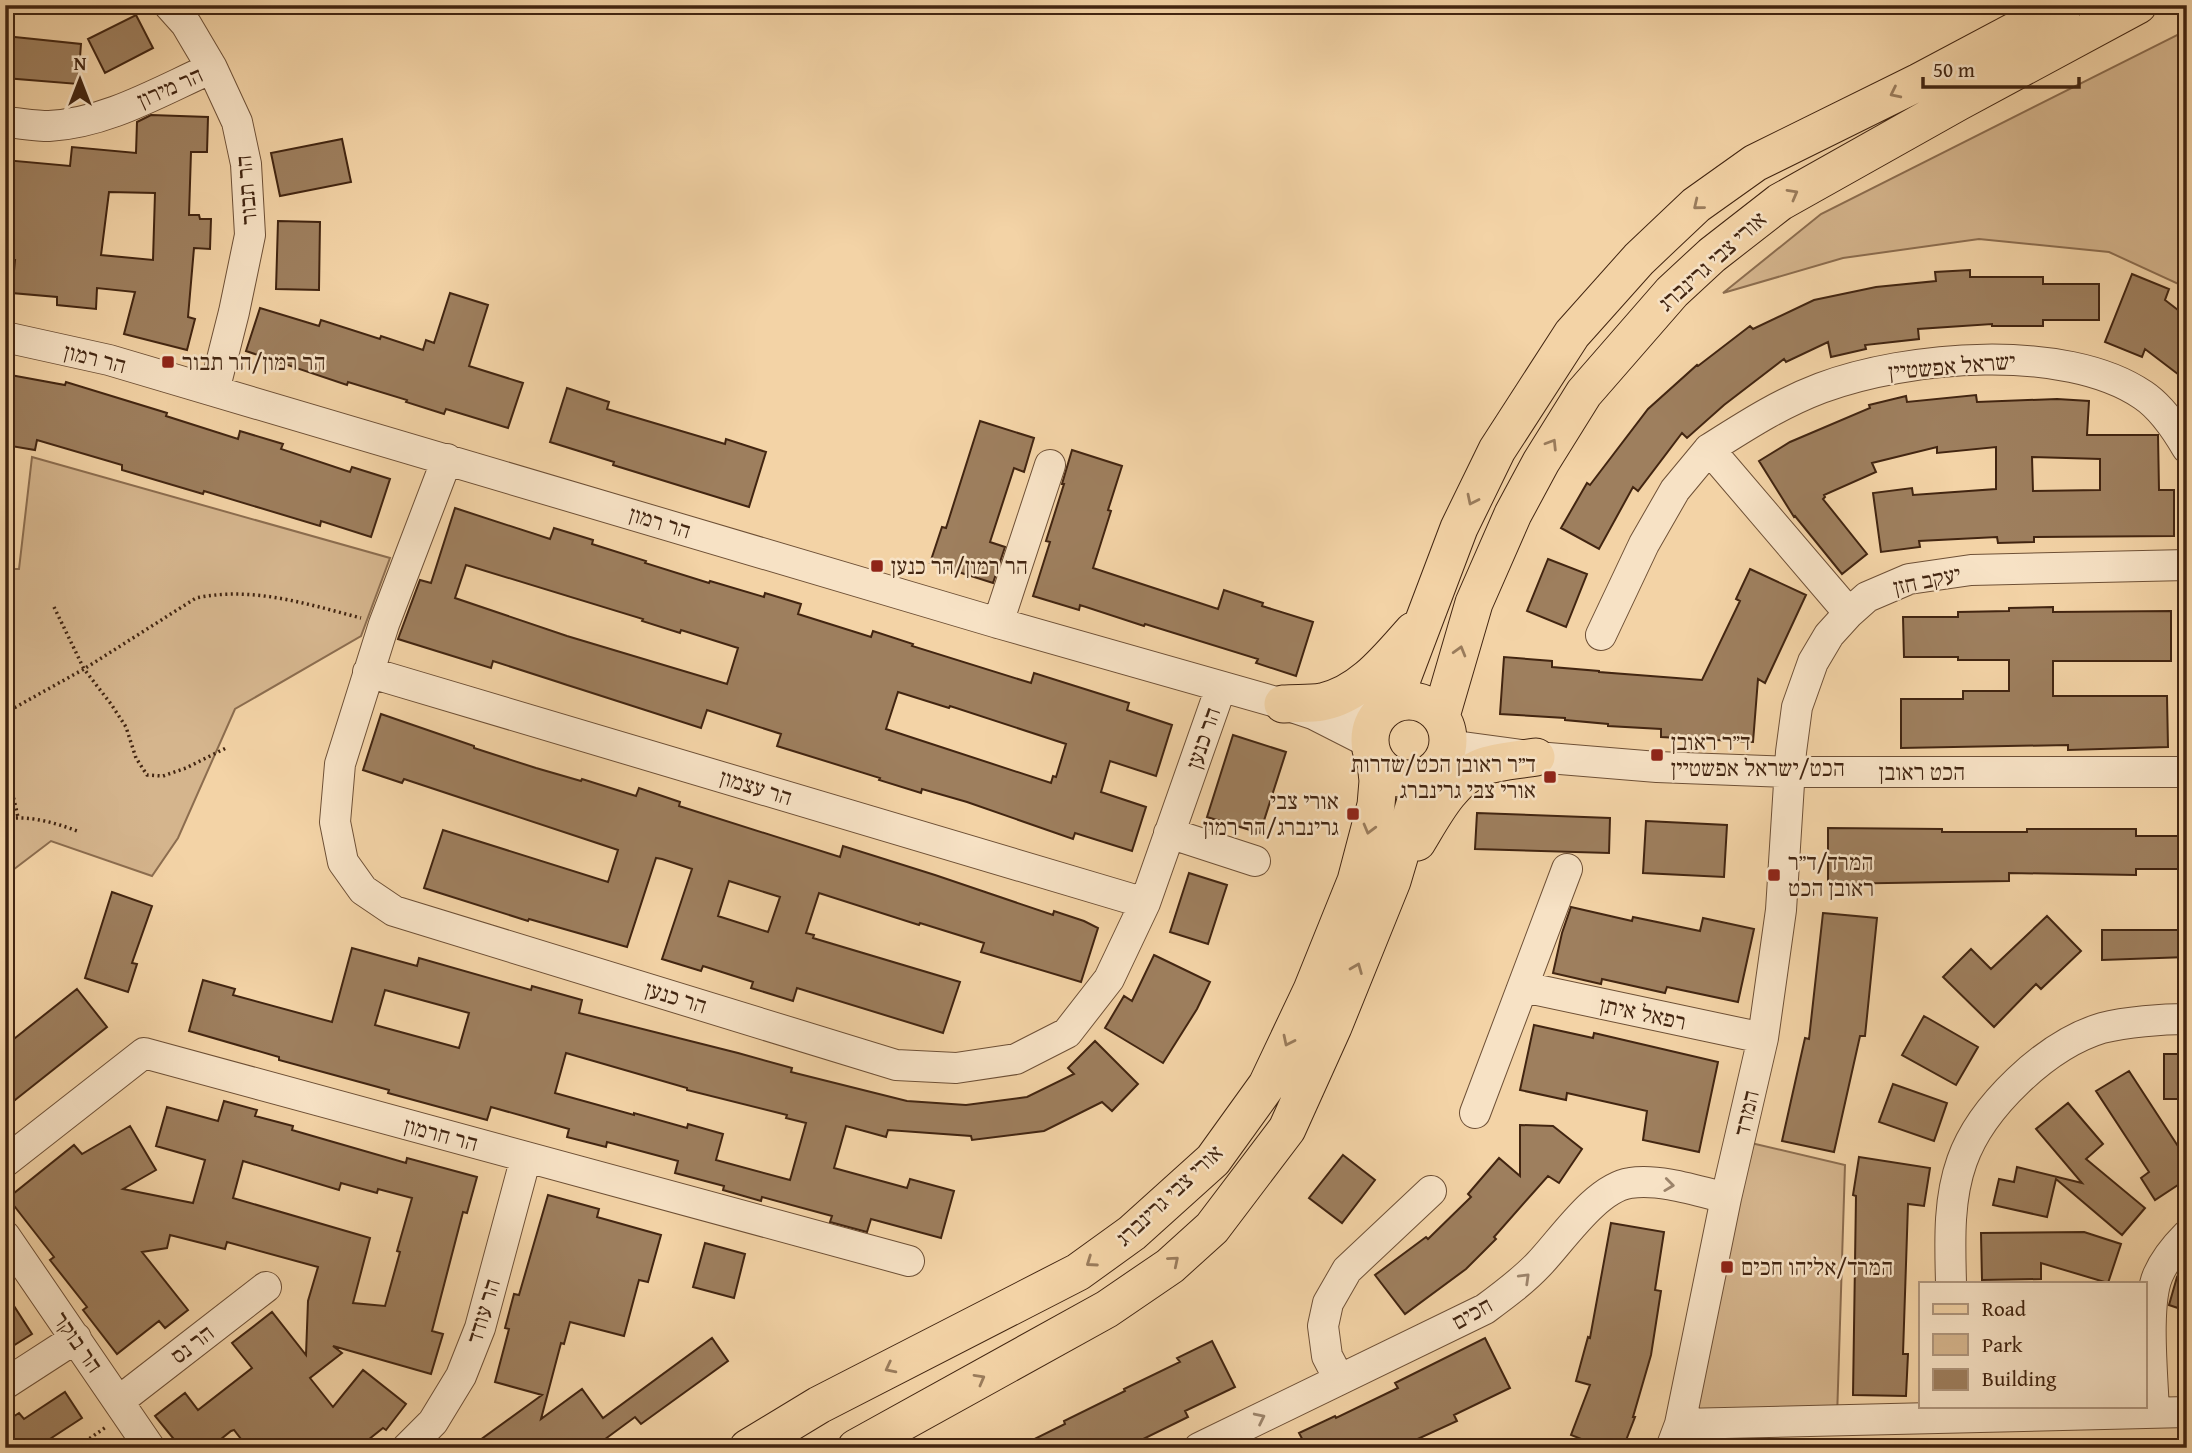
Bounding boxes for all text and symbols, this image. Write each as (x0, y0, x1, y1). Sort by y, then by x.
north arrow (46, 46, 116, 116)
scale bar (1923, 46, 2078, 90)
text: N (74, 49, 87, 77)
text: 50 m (1933, 54, 1975, 85)
street label: הר מירון (132, 57, 208, 116)
one-way arrow (1890, 85, 1902, 99)
street label: הר תבור (226, 154, 265, 226)
one-way arrow (1786, 189, 1799, 202)
one-way arrow (1693, 196, 1705, 209)
street label: אורי צבי גרינברג (1650, 203, 1773, 319)
street label: הר רמון (60, 334, 130, 381)
street label: ישראל אפשטיין (1887, 343, 2017, 388)
place label: הר רמון/הר תבור (182, 345, 326, 378)
marker: הר רמון/הר תבור (160, 354, 176, 370)
one-way arrow (1543, 438, 1556, 451)
one-way arrow (1467, 493, 1481, 505)
street label: הר רמון (625, 497, 695, 547)
place label: הר רמון/הר כנען (891, 549, 1028, 582)
street label: יעקב חזן (1890, 556, 1964, 603)
marker: הר רמון/הר כנען (869, 558, 885, 574)
one-way arrow (1451, 645, 1466, 657)
street label: הר כנען (1177, 703, 1228, 773)
place label: ד״ר ראובן הכט/ישראל אפשטיין (1671, 725, 1845, 784)
place label: ד״ר ראובן הכט/שדרות אורי צבי גרינברג (1351, 747, 1536, 806)
marker: ד״ר ראובן הכט/ישראל אפשטיין (1649, 747, 1665, 763)
street label: הכט ראובן (1879, 755, 1965, 788)
street label: הר עצמון (716, 760, 796, 813)
marker: ד״ר ראובן הכט/שדרות אורי צבי גרינברג (1542, 769, 1558, 785)
place label: אורי צבי גרינברג/הר רמון (1203, 784, 1339, 843)
marker: אורי צבי גרינברג/הר רמון (1345, 806, 1361, 822)
one-way arrow (1363, 823, 1377, 835)
place label: המרד/ד״ר ראובן הכט (1788, 845, 1874, 904)
marker: המרד/ד״ר ראובן הכט (1766, 867, 1782, 883)
one-way arrow (1349, 963, 1363, 975)
street label: הר כנען (641, 972, 711, 1022)
street label: רפאל איתן (1597, 987, 1689, 1038)
one-way arrow (1282, 1034, 1296, 1046)
street label: המרד (1724, 1087, 1767, 1139)
street label: הר חרמון (400, 1108, 482, 1159)
street label: אורי צבי גרינברג (1108, 1136, 1230, 1253)
one-way arrow (1663, 1178, 1675, 1193)
place label: המרד/אליהו חכים (1741, 1250, 1893, 1283)
one-way arrow (1086, 1254, 1099, 1267)
one-way arrow (1167, 1257, 1179, 1270)
marker: המרד/אליהו חכים (1719, 1259, 1735, 1275)
one-way arrow (1517, 1273, 1530, 1286)
street label: הר עודד (457, 1274, 508, 1347)
legend (1919, 1282, 2146, 1408)
street label: חכים (1445, 1288, 1498, 1337)
text: Road (1982, 1293, 2027, 1324)
street label: הר בוקר (45, 1304, 111, 1379)
street label: הר נס (163, 1316, 220, 1371)
text: Park (1982, 1329, 2023, 1360)
one-way arrow (885, 1360, 897, 1374)
text: Building (1982, 1363, 2057, 1394)
one-way arrow (973, 1374, 986, 1387)
one-way arrow (1253, 1412, 1265, 1426)

